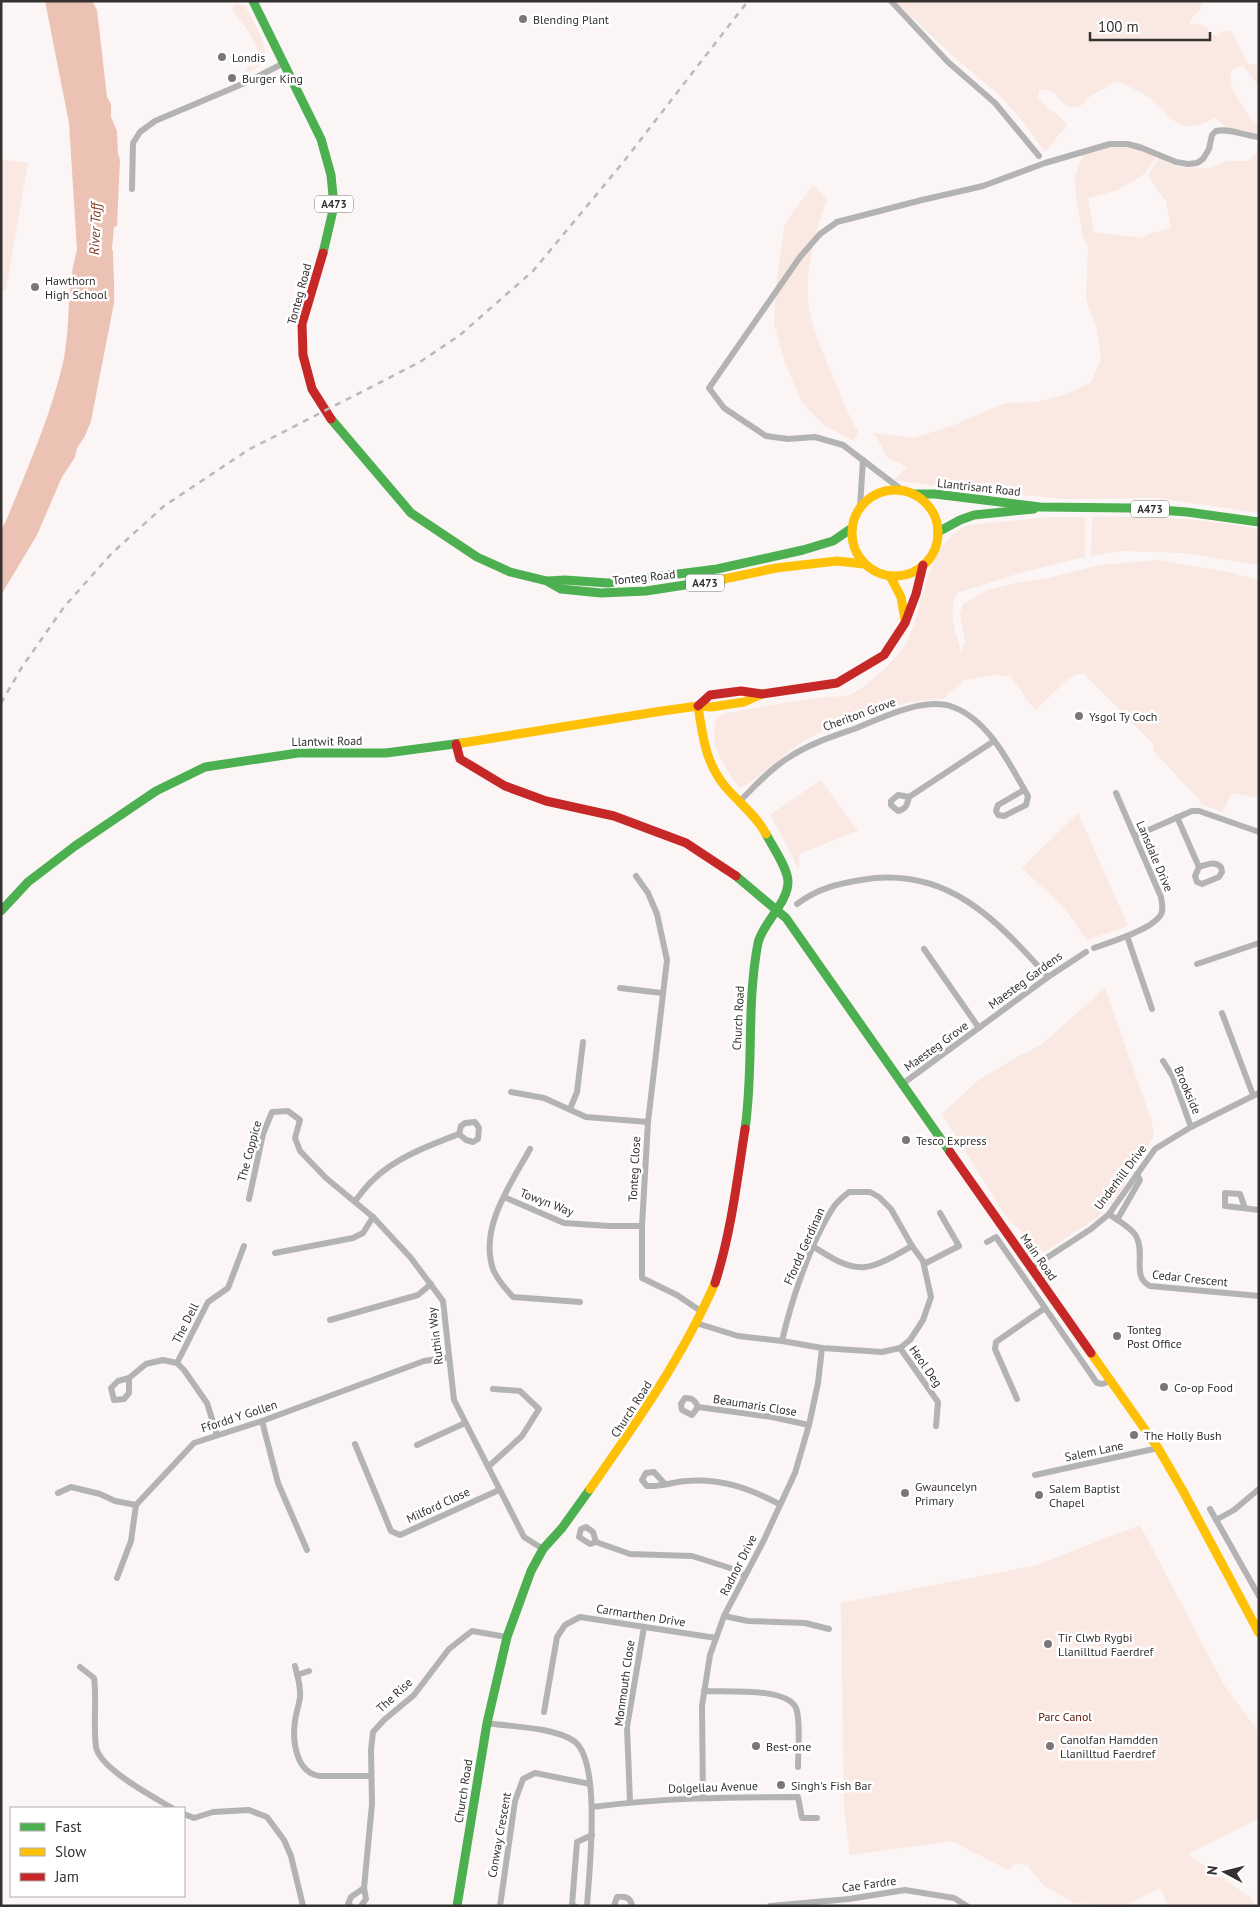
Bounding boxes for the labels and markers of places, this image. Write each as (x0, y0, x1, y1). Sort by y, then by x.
place label: Blending Plant (533, 12, 609, 27)
marker: Blending Plant (517, 13, 529, 25)
place label: Londis (232, 50, 265, 65)
marker: Londis (216, 51, 228, 63)
place label: Burger King (242, 71, 303, 86)
marker: Burger King (226, 72, 238, 84)
place label: Hawthorn High School (45, 273, 108, 302)
marker: Hawthorn High School (29, 281, 41, 293)
place label: Ysgol Ty Coch (1089, 709, 1157, 724)
marker: Ysgol Ty Coch (1073, 710, 1085, 722)
place label: Tesco Express (916, 1133, 986, 1148)
marker: Tesco Express (900, 1134, 912, 1146)
place label: Tonteg Post Office (1127, 1322, 1182, 1351)
marker: Tonteg Post Office (1111, 1330, 1123, 1342)
place label: Co-op Food (1174, 1380, 1233, 1395)
marker: Co-op Food (1158, 1381, 1170, 1393)
place label: The Holly Bush (1144, 1428, 1222, 1443)
marker: The Holly Bush (1128, 1429, 1140, 1441)
place label: Gwauncelyn Primary (915, 1479, 977, 1508)
place label: Salem Baptist Chapel (1049, 1481, 1120, 1510)
marker: Gwauncelyn Primary (899, 1487, 911, 1499)
marker: Salem Baptist Chapel (1033, 1489, 1045, 1501)
place label: Tir Clwb Rygbi Llanilltud Faerdref (1058, 1630, 1155, 1659)
marker: Tir Clwb Rygbi Llanilltud Faerdref (1042, 1638, 1054, 1650)
place label: Canolfan Hamdden Llanilltud Faerdref (1060, 1732, 1158, 1761)
place label: Best-one (766, 1739, 811, 1754)
marker: Best-one (750, 1740, 762, 1752)
marker: Canolfan Hamdden Llanilltud Faerdref (1044, 1740, 1056, 1752)
place label: Singh's Fish Bar (791, 1778, 872, 1793)
marker: Singh's Fish Bar (775, 1779, 787, 1791)

